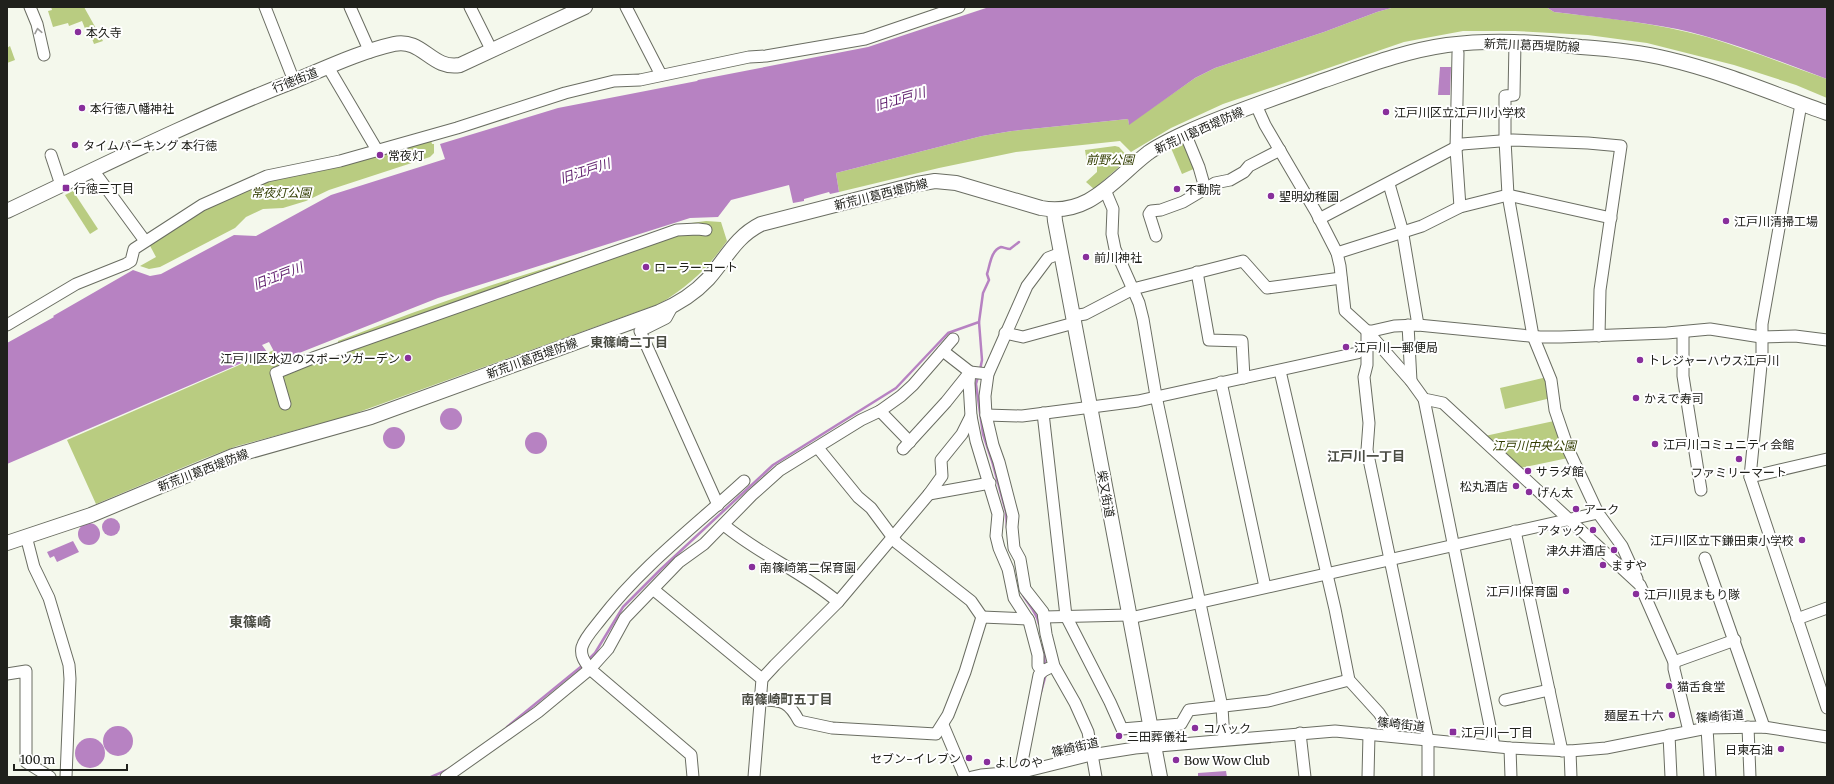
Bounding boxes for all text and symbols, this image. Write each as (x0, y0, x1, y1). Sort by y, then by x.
place label: 本久寺 (86, 25, 122, 40)
marker: 本久寺 (73, 27, 83, 37)
one-way arrow (34, 28, 43, 34)
street label: 新荒川葛西堤防線 (1484, 36, 1580, 54)
street label: 行徳街道 (270, 64, 320, 96)
water label: 旧江戸川 (873, 83, 929, 114)
place label: 本行徳八幡神社 (90, 101, 174, 116)
marker: 本行徳八幡神社 (77, 103, 87, 113)
street label: 新荒川葛西堤防線 (1152, 104, 1246, 156)
place label: 江戸川区立江戸川小学校 (1394, 105, 1526, 120)
marker: 江戸川区立江戸川小学校 (1381, 107, 1391, 117)
place label: タイムパーキング 本行徳 (83, 138, 217, 153)
marker: タイムパーキング 本行徳 (70, 140, 80, 150)
place label: 常夜灯 (388, 148, 424, 163)
marker: 常夜灯 (375, 150, 385, 160)
park label: 前野公園 (1086, 152, 1136, 167)
water label: 旧江戸川 (558, 154, 614, 187)
street label: 新荒川葛西堤防線 (833, 175, 929, 213)
place label: 行徳三丁目 (74, 181, 134, 196)
place label: 不動院 (1185, 182, 1221, 197)
marker: 行徳三丁目 (61, 183, 71, 193)
marker: 不動院 (1172, 184, 1182, 194)
park label: 常夜灯公園 (251, 185, 313, 200)
place label: 聖明幼稚園 (1279, 189, 1339, 204)
marker: 聖明幼稚園 (1266, 191, 1276, 201)
place label: 江戸川清掃工場 (1734, 214, 1818, 229)
marker: 江戸川清掃工場 (1721, 216, 1731, 226)
place label: 前川神社 (1094, 250, 1142, 265)
marker: 前川神社 (1081, 252, 1091, 262)
water label: 旧江戸川 (251, 258, 307, 293)
place label: ローラーコート (654, 260, 738, 275)
marker: ローラーコート (641, 262, 651, 272)
district label: 東篠崎二丁目 (590, 334, 668, 351)
street label: 新荒川葛西堤防線 (484, 335, 580, 381)
place label: 江戸川一郵便局 (1354, 340, 1438, 355)
marker: 江戸川一郵便局 (1341, 342, 1351, 352)
place label: 江戸川区水辺のスポーツガーデン (220, 351, 400, 366)
marker: 江戸川区水辺のスポーツガーデン (403, 353, 413, 363)
place label: トレジャーハウス江戸川 (1648, 353, 1779, 368)
marker: トレジャーハウス江戸川 (1635, 355, 1645, 365)
place label: かえで寿司 (1644, 391, 1704, 406)
marker: かえで寿司 (1631, 393, 1641, 403)
place label: 江戸川コミュニティ会館 (1663, 437, 1794, 452)
park label: 江戸川中央公園 (1492, 438, 1578, 453)
marker: 江戸川コミュニティ会館 (1650, 439, 1660, 449)
street label: 新荒川葛西堤防線 (155, 446, 251, 494)
district label: 江戸川一丁目 (1327, 448, 1405, 465)
marker: ファミリーマート (1734, 454, 1744, 464)
place label: サラダ館 (1536, 464, 1584, 479)
place label: ファミリーマート (1691, 465, 1787, 480)
marker: サラダ館 (1523, 466, 1533, 476)
street label: 柴又街道 (1094, 469, 1118, 519)
place label: 松丸酒店 (1460, 479, 1508, 494)
marker: 松丸酒店 (1511, 481, 1521, 491)
place label: げん太 (1537, 485, 1573, 500)
marker: げん太 (1524, 487, 1534, 497)
place label: アーク (1584, 502, 1619, 517)
marker: アーク (1571, 504, 1581, 514)
place label: アタック (1537, 523, 1585, 538)
marker: アタック (1588, 525, 1598, 535)
place label: 江戸川区立下鎌田東小学校 (1650, 533, 1794, 548)
marker: 江戸川区立下鎌田東小学校 (1797, 535, 1807, 545)
place label: 津久井酒店 (1546, 543, 1606, 558)
marker: 津久井酒店 (1609, 545, 1619, 555)
place label: ますや (1611, 558, 1647, 573)
place label: 南篠崎第二保育園 (760, 560, 856, 575)
marker: ますや (1598, 560, 1608, 570)
marker: 南篠崎第二保育園 (747, 562, 757, 572)
place label: 江戸川保育園 (1486, 584, 1558, 599)
marker: 江戸川保育園 (1561, 586, 1571, 596)
place label: 江戸川見まもり隊 (1644, 587, 1740, 602)
marker: 江戸川見まもり隊 (1631, 589, 1641, 599)
district label: 東篠崎 (229, 613, 271, 631)
place label: 猫舌食堂 (1677, 679, 1725, 694)
marker: 猫舌食堂 (1664, 681, 1674, 691)
district label: 南篠崎町五丁目 (741, 691, 833, 708)
street label: 篠崎街道 (1696, 707, 1744, 725)
place label: 麺屋五十六 (1604, 708, 1664, 723)
marker: 麺屋五十六 (1667, 710, 1677, 720)
street label: 篠崎街道 (1376, 714, 1426, 734)
place label: コバック (1203, 721, 1251, 736)
marker: コバック (1190, 723, 1200, 733)
place label: 江戸川一丁目 (1461, 725, 1533, 740)
marker: 江戸川一丁目 (1448, 727, 1458, 737)
place label: 三田葬儀社 (1127, 729, 1187, 744)
marker: 三田葬儀社 (1114, 731, 1124, 741)
street label: 篠崎街道 (1050, 734, 1100, 760)
place label: 日東石油 (1725, 742, 1773, 757)
marker: 日東石油 (1776, 744, 1786, 754)
scale bar (14, 746, 127, 772)
place label: セブン-イレブン (870, 751, 961, 766)
text: 100 m (20, 752, 55, 767)
marker: セブン-イレブン (964, 753, 974, 763)
place label: Bow Wow Club (1184, 753, 1270, 768)
place label: よしのや (995, 755, 1043, 770)
marker: Bow Wow Club (1171, 755, 1181, 765)
marker: よしのや (982, 757, 992, 767)

